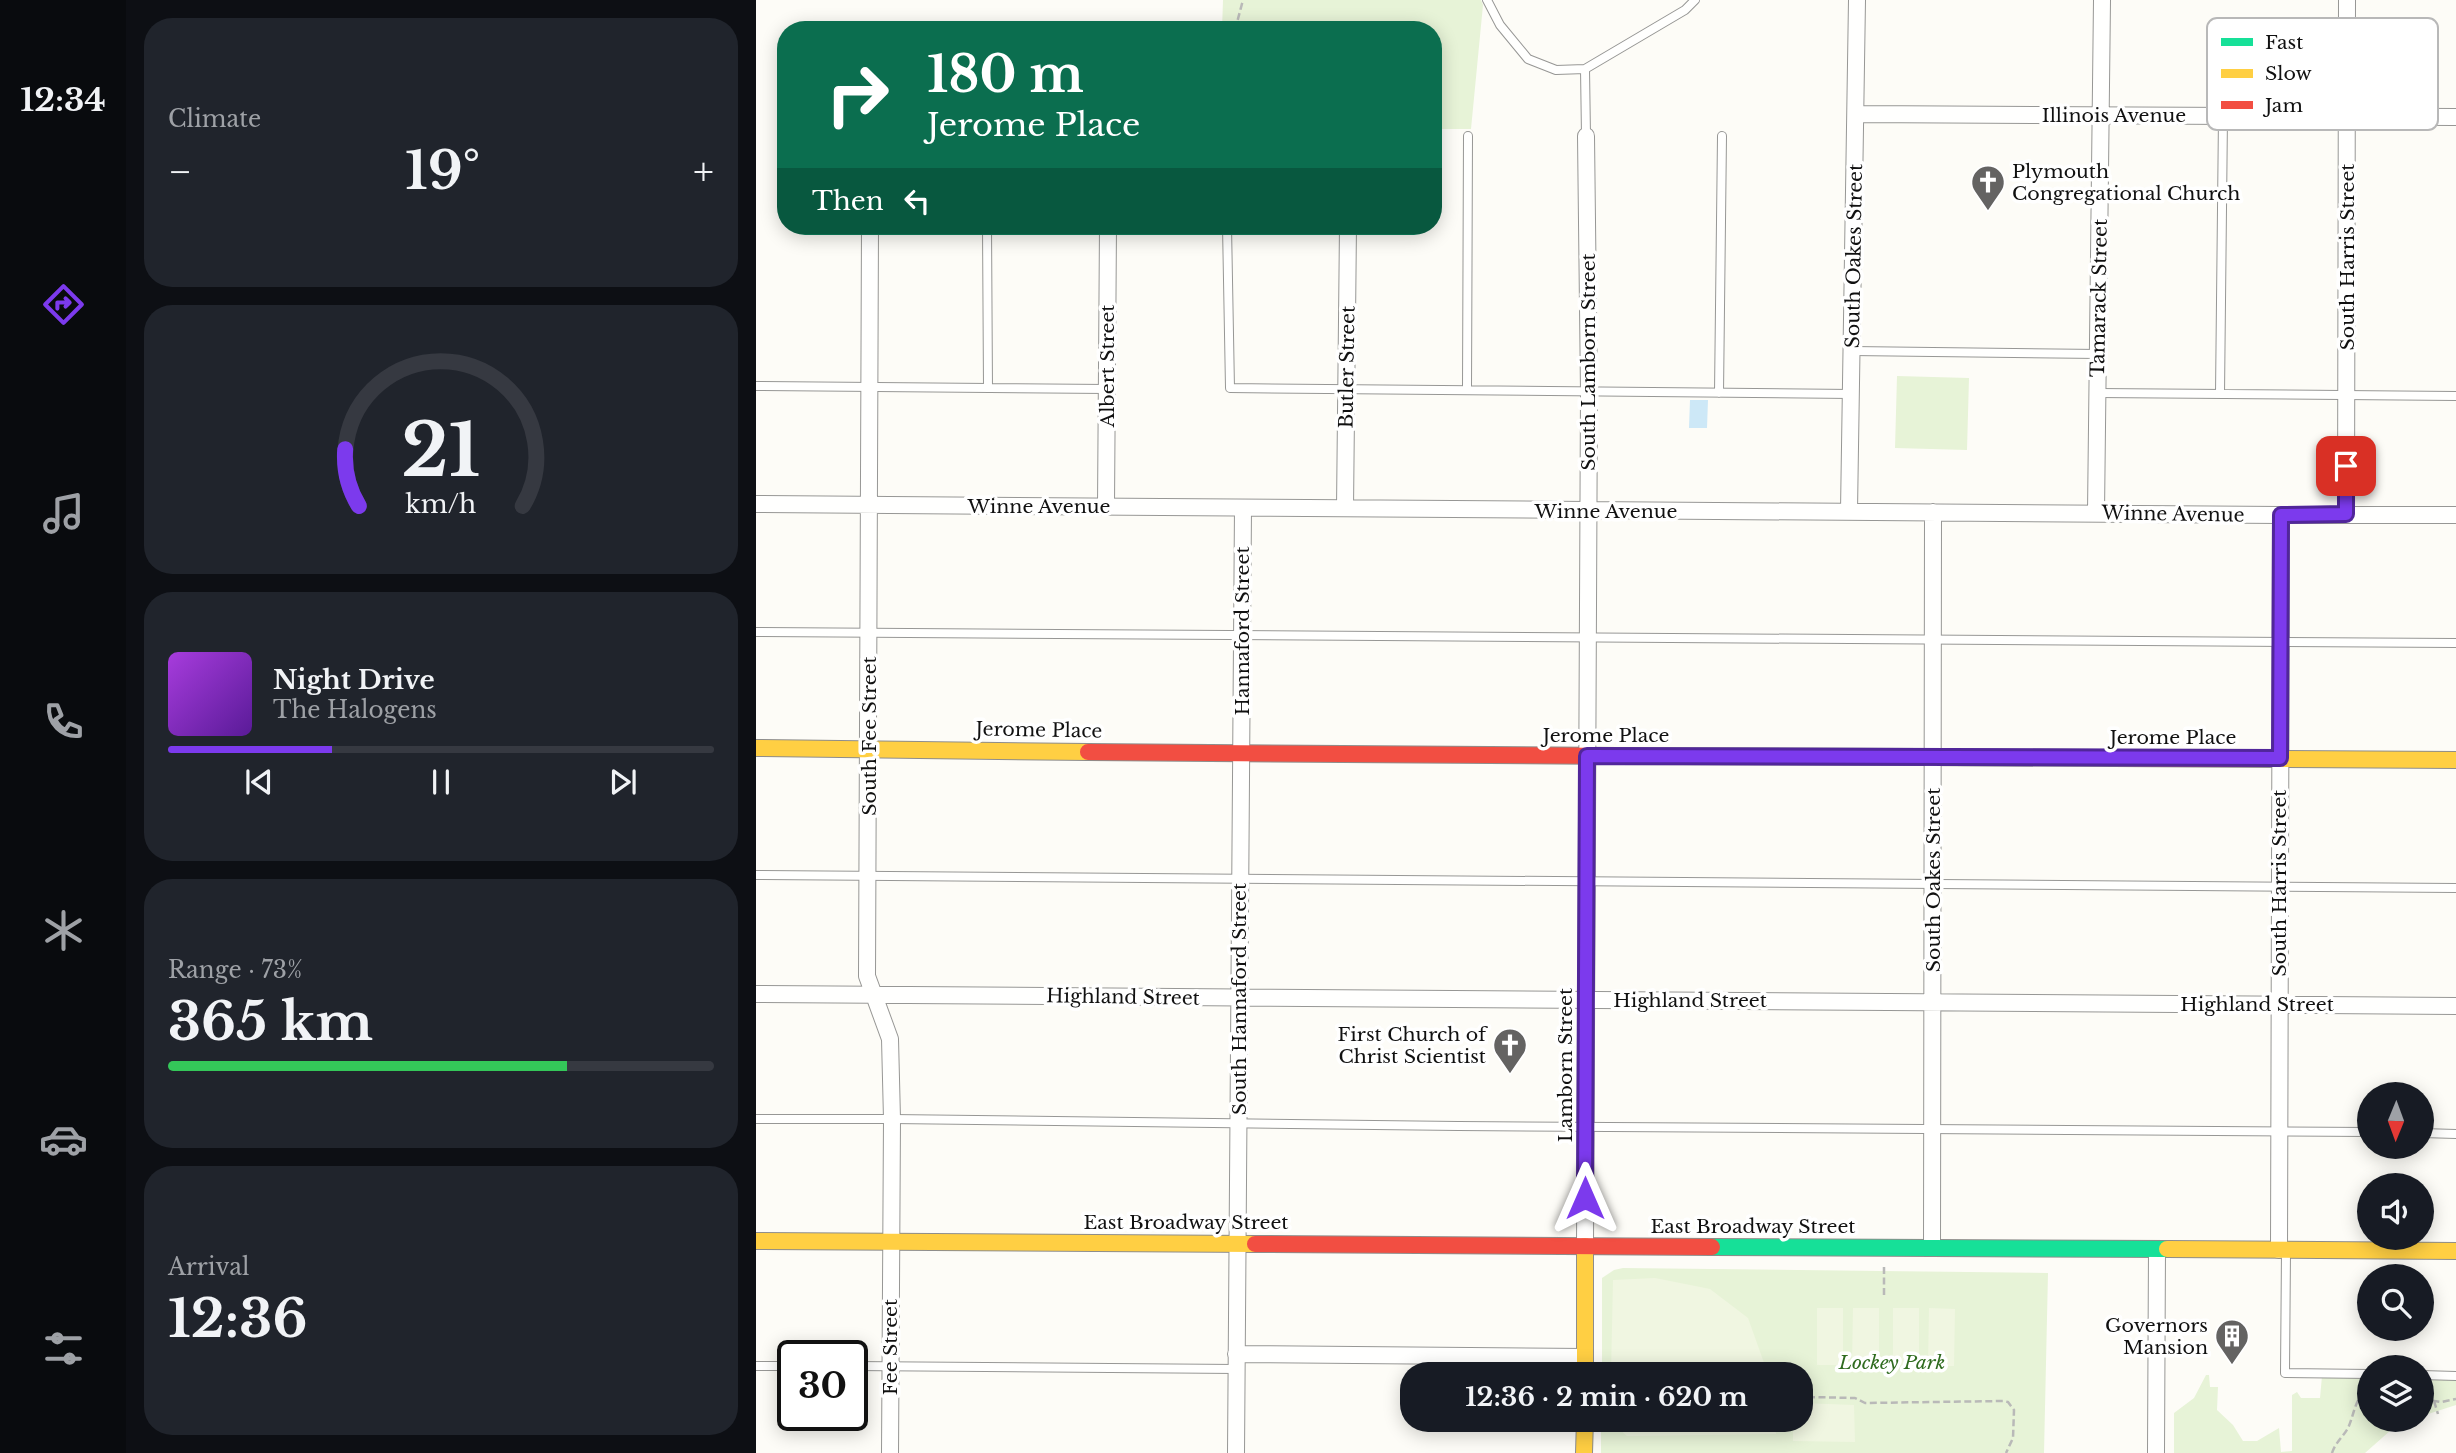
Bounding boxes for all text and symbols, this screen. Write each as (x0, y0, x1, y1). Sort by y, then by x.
legend (2207, 18, 2438, 130)
text: Fast (2265, 31, 2304, 54)
text: 180 m (927, 44, 1084, 105)
icon: right (812, 49, 903, 140)
text: Slow (2265, 62, 2312, 85)
text: 12:34 (20, 80, 106, 120)
text: Jam (2262, 94, 2303, 117)
street label: Illinois Avenue (2042, 104, 2186, 127)
text: Climate (168, 105, 261, 133)
text: Jerome Place (927, 105, 1140, 145)
text: 19° (405, 139, 480, 203)
text: − (168, 148, 192, 195)
text: + (693, 148, 714, 195)
place label: Plymouth Congregational Church (2012, 160, 2240, 205)
street label: South Oakes Street (1841, 163, 1867, 348)
church icon: Plymouth Congregational Church (1969, 163, 2007, 212)
street label: South Harris Street (2336, 163, 2359, 351)
icon: left (898, 182, 936, 220)
text: Then (812, 185, 884, 217)
street label: Tamarack Street (2086, 218, 2112, 377)
street label: South Lamborn Street (1577, 252, 1600, 471)
icon: directions (39, 280, 88, 329)
street label: Albert Street (1096, 304, 1119, 429)
street label: Butler Street (1334, 305, 1360, 429)
text: 21 (401, 405, 481, 496)
pin (2316, 436, 2376, 496)
icon: arrive (2327, 447, 2365, 485)
text: km/h (406, 488, 476, 519)
icon: music (39, 489, 88, 538)
street label: Winne Avenue (967, 495, 1110, 518)
street label: Winne Avenue (1534, 500, 1677, 523)
street label: Winne Avenue (2100, 501, 2245, 527)
street label: Hannaford Street (1231, 546, 1254, 716)
street label: South Fee Street (858, 655, 881, 816)
text: Night Drive (273, 664, 435, 696)
text: The Halogens (273, 696, 437, 724)
icon: phone (39, 697, 88, 746)
street label: Jerome Place (972, 717, 1103, 743)
street label: Jerome Place (1540, 724, 1669, 747)
street label: Jerome Place (2107, 726, 2236, 749)
icon: previous (240, 763, 278, 801)
icon: pause (422, 763, 460, 801)
icon: next (604, 763, 642, 801)
street label: South Oakes Street (1922, 787, 1945, 972)
street label: South Harris Street (2268, 789, 2291, 977)
street label: South Hannaford Street (1228, 882, 1251, 1115)
icon: climate (39, 906, 88, 955)
text: Range · 73% (168, 956, 302, 984)
street label: Highland Street (1046, 984, 1201, 1010)
street label: Lamborn Street (1554, 987, 1577, 1142)
street label: Highland Street (1613, 989, 1768, 1012)
text: 365 km (168, 990, 373, 1054)
street label: Highland Street (2180, 993, 2335, 1016)
place label: First Church of Christ Scientist (1338, 1023, 1488, 1068)
church icon: First Church of Christ Scientist (1491, 1026, 1529, 1075)
north arrow (2357, 1082, 2434, 1158)
map controls (2357, 1082, 2434, 1432)
icon: car (39, 1115, 88, 1164)
position arrow (1548, 1161, 1622, 1235)
button: sound (2357, 1173, 2434, 1250)
street label: East Broadway Street (1084, 1211, 1289, 1234)
street label: East Broadway Street (1651, 1215, 1856, 1238)
text: Arrival (168, 1253, 249, 1281)
button: search (2357, 1264, 2434, 1341)
text: 12:36 (168, 1287, 307, 1351)
street label: Fee Street (879, 1298, 902, 1395)
place label: Governors Mansion (2105, 1314, 2208, 1359)
building icon: Governors Mansion (2213, 1317, 2251, 1366)
icon: filters (39, 1324, 88, 1373)
speed limit sign: 30 (777, 1340, 868, 1431)
park label: Lockey Park (1838, 1351, 1945, 1374)
button: layers (2357, 1355, 2434, 1432)
text: 12:36 · 2 min · 620 m (1465, 1381, 1748, 1413)

